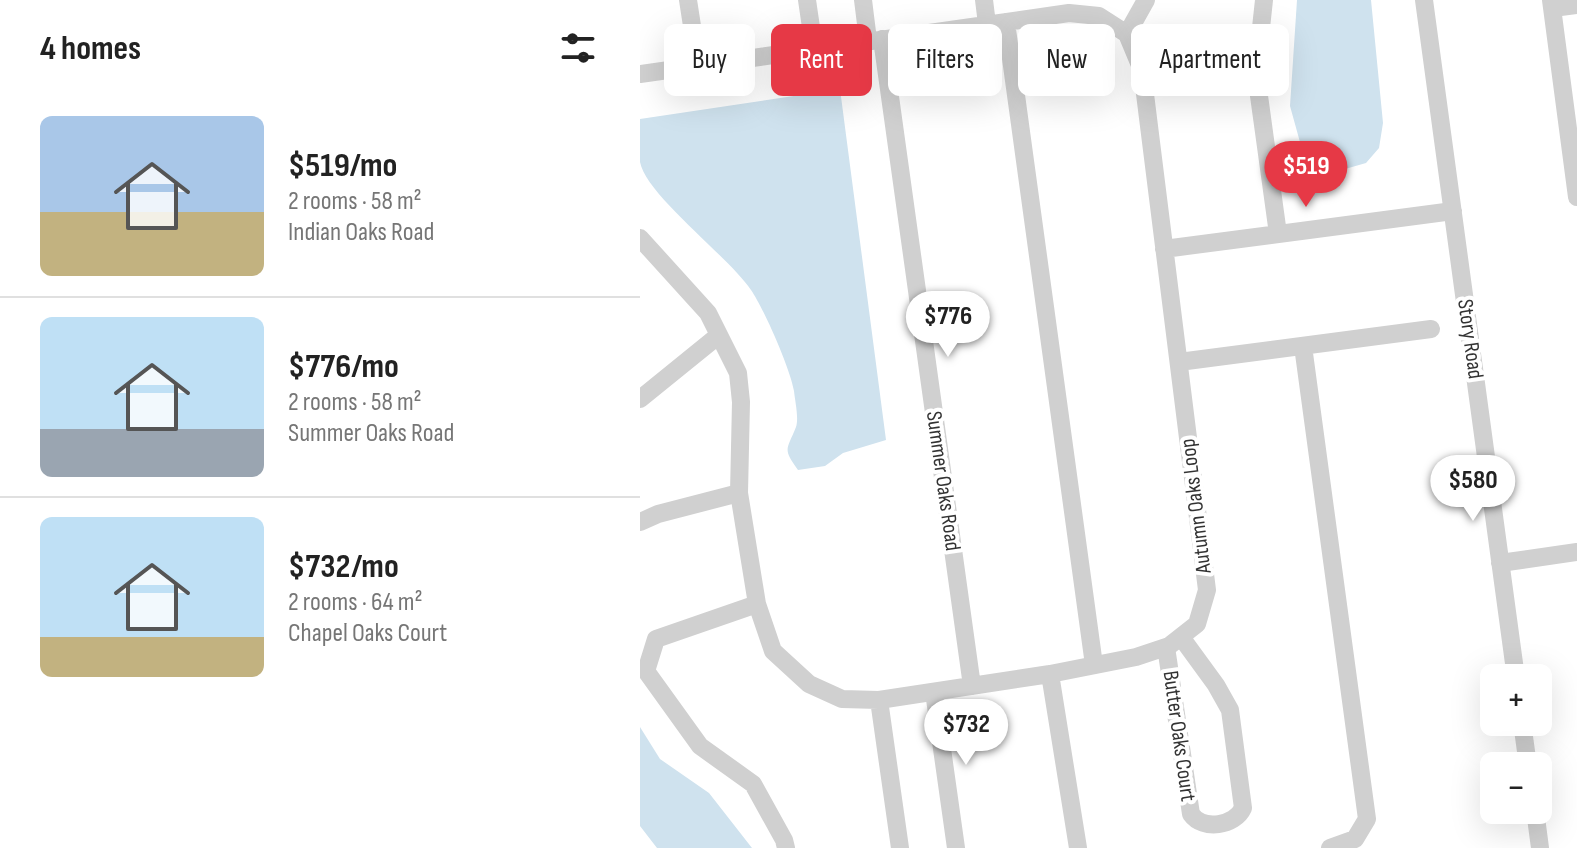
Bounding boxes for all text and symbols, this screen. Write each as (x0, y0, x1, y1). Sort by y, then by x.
chip: Buy (664, 24, 755, 96)
chip: Rent (771, 24, 872, 96)
chip: Filters (888, 24, 1002, 96)
chip: New (1018, 24, 1115, 96)
chip: Apartment (1131, 24, 1289, 96)
icon: filters (556, 26, 600, 70)
text: 4 homes (40, 28, 141, 69)
pin: $519 (1259, 141, 1353, 209)
text: $519/mo (288, 145, 397, 186)
icon: home (104, 148, 200, 244)
text: $519 (1282, 151, 1330, 182)
text: 2 rooms · 58 m² (288, 186, 422, 217)
text: Indian Oaks Road (288, 217, 434, 248)
pin: $776 (901, 291, 995, 359)
street label: Story Road (1451, 297, 1489, 381)
text: $776 (924, 301, 972, 332)
text: $776/mo (288, 346, 399, 387)
icon: home (104, 349, 200, 445)
text: 2 rooms · 58 m² (288, 387, 422, 418)
street label: Summer Oaks Road (920, 409, 966, 553)
text: Summer Oaks Road (288, 418, 454, 449)
street label: Autumn Oaks Loop (1174, 437, 1218, 576)
pin: $580 (1426, 455, 1520, 523)
text: $580 (1448, 465, 1498, 496)
text: $732/mo (288, 546, 399, 587)
icon: home (104, 549, 200, 645)
text: 2 rooms · 64 m² (288, 587, 423, 618)
text: Chapel Oaks Court (288, 618, 447, 649)
map controls (1480, 664, 1552, 824)
button: + (1480, 664, 1552, 736)
street label: Butter Oaks Court (1156, 669, 1202, 803)
pin: $732 (919, 699, 1013, 767)
text: $732 (942, 709, 990, 740)
button: − (1480, 752, 1552, 824)

